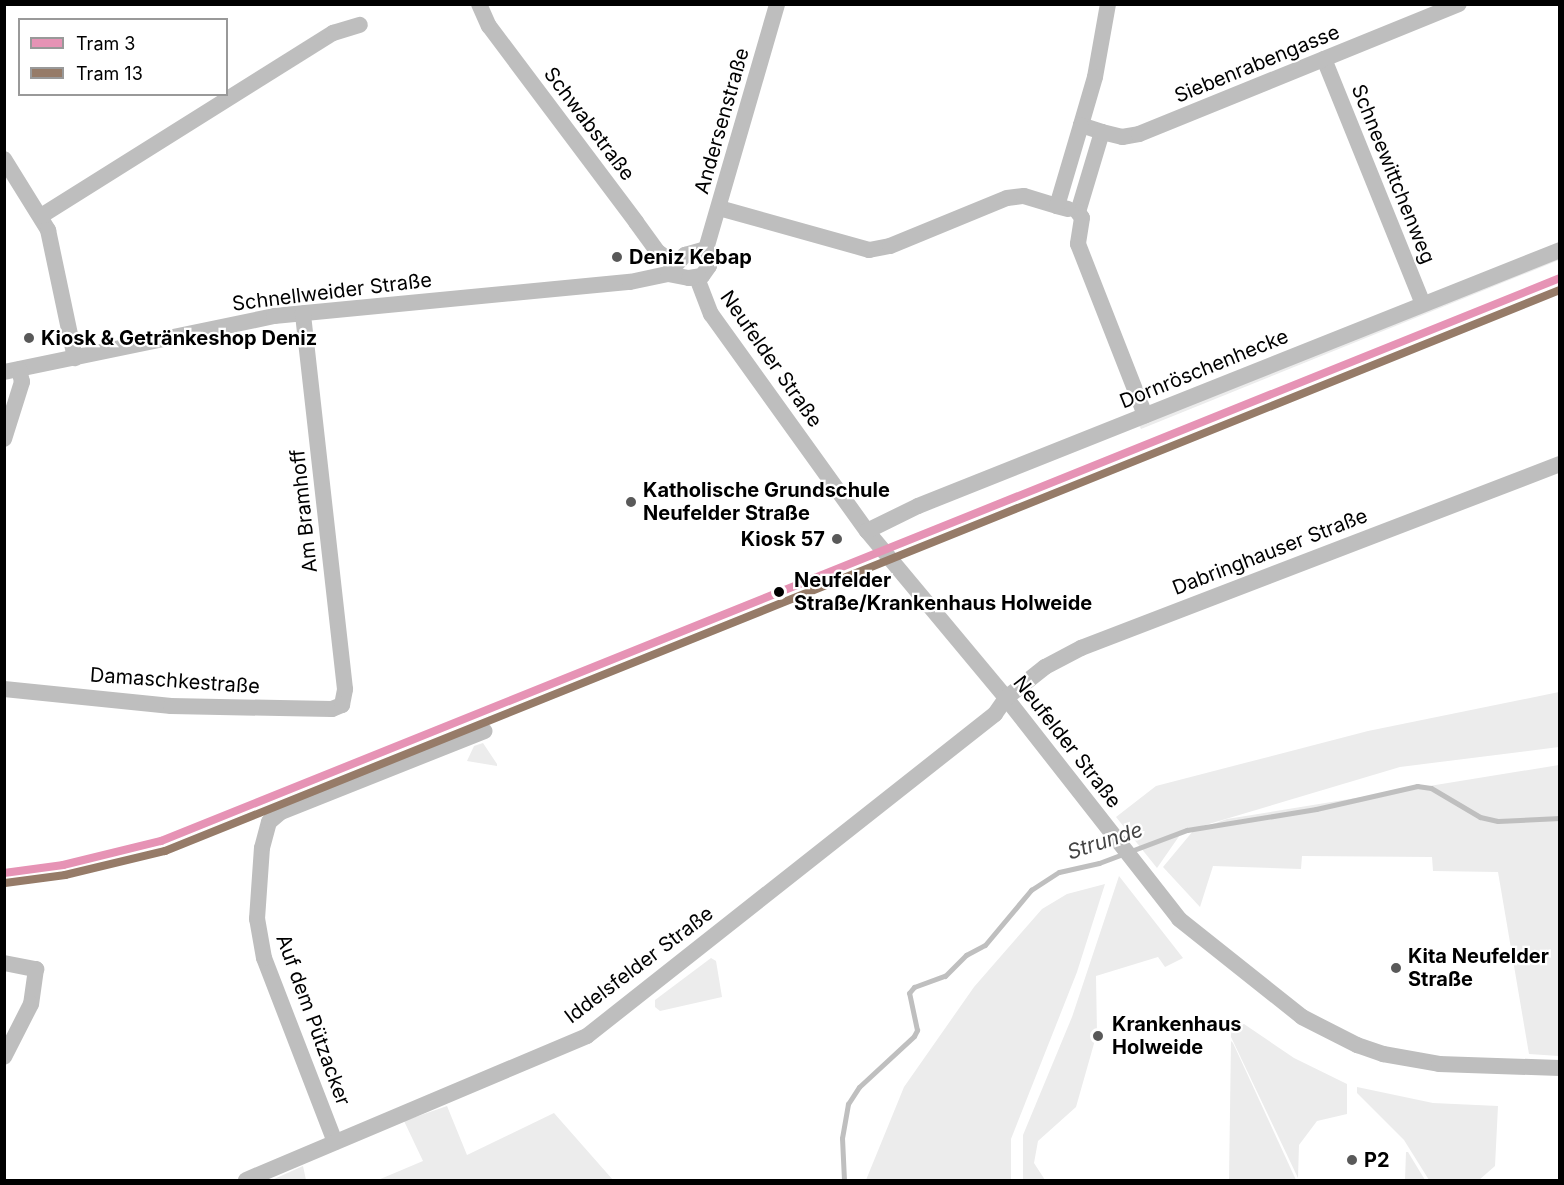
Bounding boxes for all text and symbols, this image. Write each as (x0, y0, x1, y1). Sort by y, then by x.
legend (18, 18, 228, 96)
street label: Siebenrabengasse (1171, 20, 1343, 108)
text: Tram 3 (76, 33, 135, 54)
street label: Andersenstraße (690, 45, 754, 197)
text: Tram 13 (76, 63, 143, 84)
street label: Schwabstraße (539, 63, 639, 185)
street label: Schneewittchenweg (1346, 81, 1440, 267)
place label: Deniz Kebap (629, 245, 752, 269)
marker: Deniz Kebap (610, 250, 624, 264)
street label: Schnellweider Straße (231, 268, 433, 316)
street label: Neufelder Straße (715, 286, 827, 432)
street label: Dornröschenhecke (1116, 324, 1292, 414)
place label: Kiosk & Getränkeshop Deniz (41, 326, 317, 350)
marker: Kiosk & Getränkeshop Deniz (22, 331, 36, 345)
street label: Am Bramhoff (286, 448, 322, 574)
place label: Katholische Grundschule Neufelder Straße (643, 478, 890, 525)
marker: Katholische Grundschule Neufelder Straße (624, 495, 638, 509)
street label: Dabringhauser Straße (1169, 504, 1371, 600)
place label: Kiosk 57 (741, 527, 825, 551)
marker: Kiosk 57 (830, 532, 844, 546)
place label: Neufelder Straße/Krankenhaus Holweide (794, 568, 1092, 615)
marker: Neufelder Straße/Krankenhaus Holweide (769, 582, 789, 602)
street label: Damaschkestraße (89, 663, 261, 699)
street label: Neufelder Straße (1008, 671, 1126, 813)
water label: Strunde (1064, 817, 1146, 865)
street label: Iddelsfelder Straße (560, 901, 718, 1029)
street label: Auf dem Pützacker (271, 931, 355, 1109)
place label: Kita Neufelder Straße (1408, 945, 1549, 992)
marker: Kita Neufelder Straße (1389, 961, 1403, 975)
place label: Krankenhaus Holweide (1112, 1012, 1242, 1059)
marker: Krankenhaus Holweide (1089, 1027, 1107, 1045)
place label: P2 (1364, 1148, 1390, 1172)
marker: P2 (1345, 1153, 1359, 1167)

